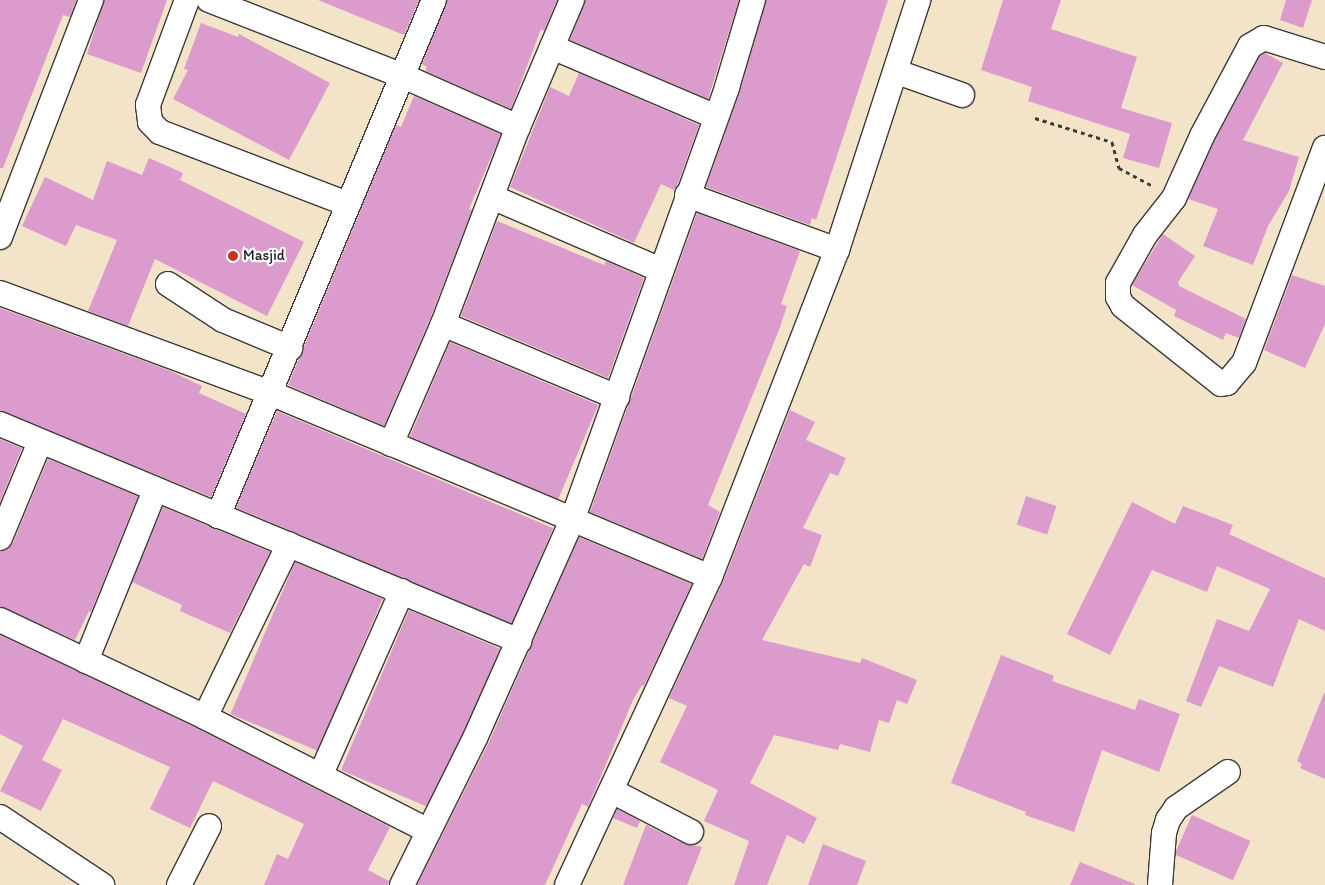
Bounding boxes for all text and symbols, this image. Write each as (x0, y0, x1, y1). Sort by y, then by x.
place label: Masjid (243, 247, 285, 265)
marker: Masjid (227, 250, 239, 262)

